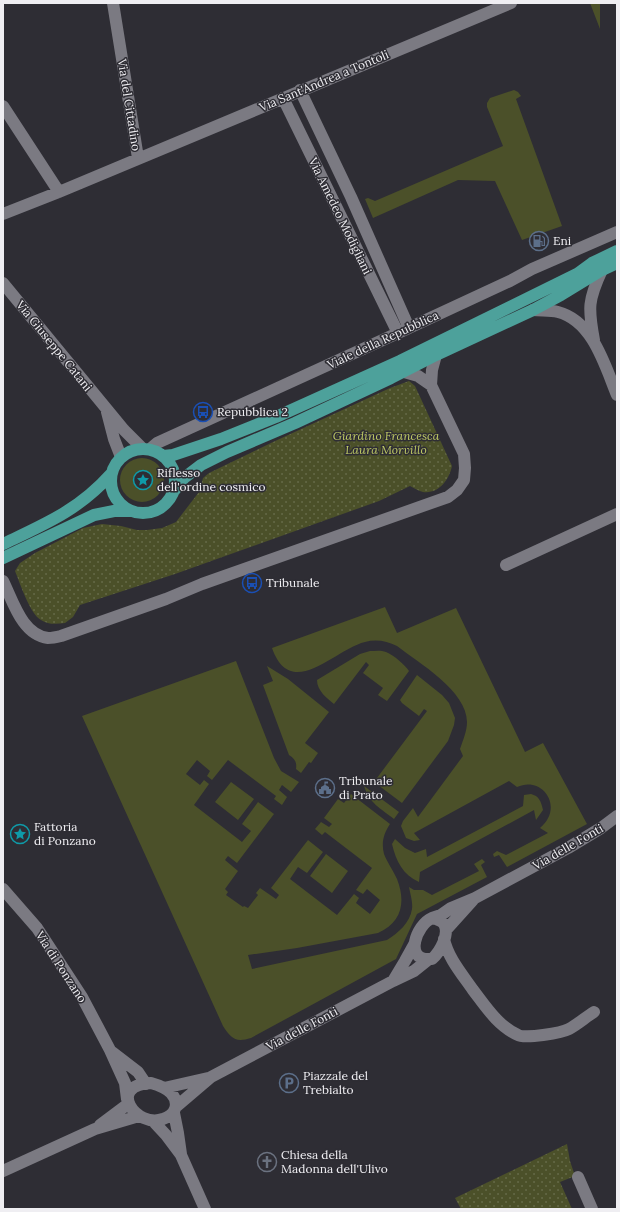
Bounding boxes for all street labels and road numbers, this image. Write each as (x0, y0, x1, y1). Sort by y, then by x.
street label: Via Sant'Andrea a Tontoli (256, 46, 391, 115)
street label: Via del Cittadino (115, 57, 144, 152)
street label: Via Amedeo Modigliani (305, 154, 375, 276)
street label: Via Giuseppe Catani (13, 297, 95, 394)
street label: Viale della Repubblica (324, 307, 441, 372)
street label: Via delle Fonti (529, 820, 606, 873)
street label: Via di Ponzano (32, 927, 90, 1005)
street label: Via delle Fonti (263, 1003, 340, 1054)

